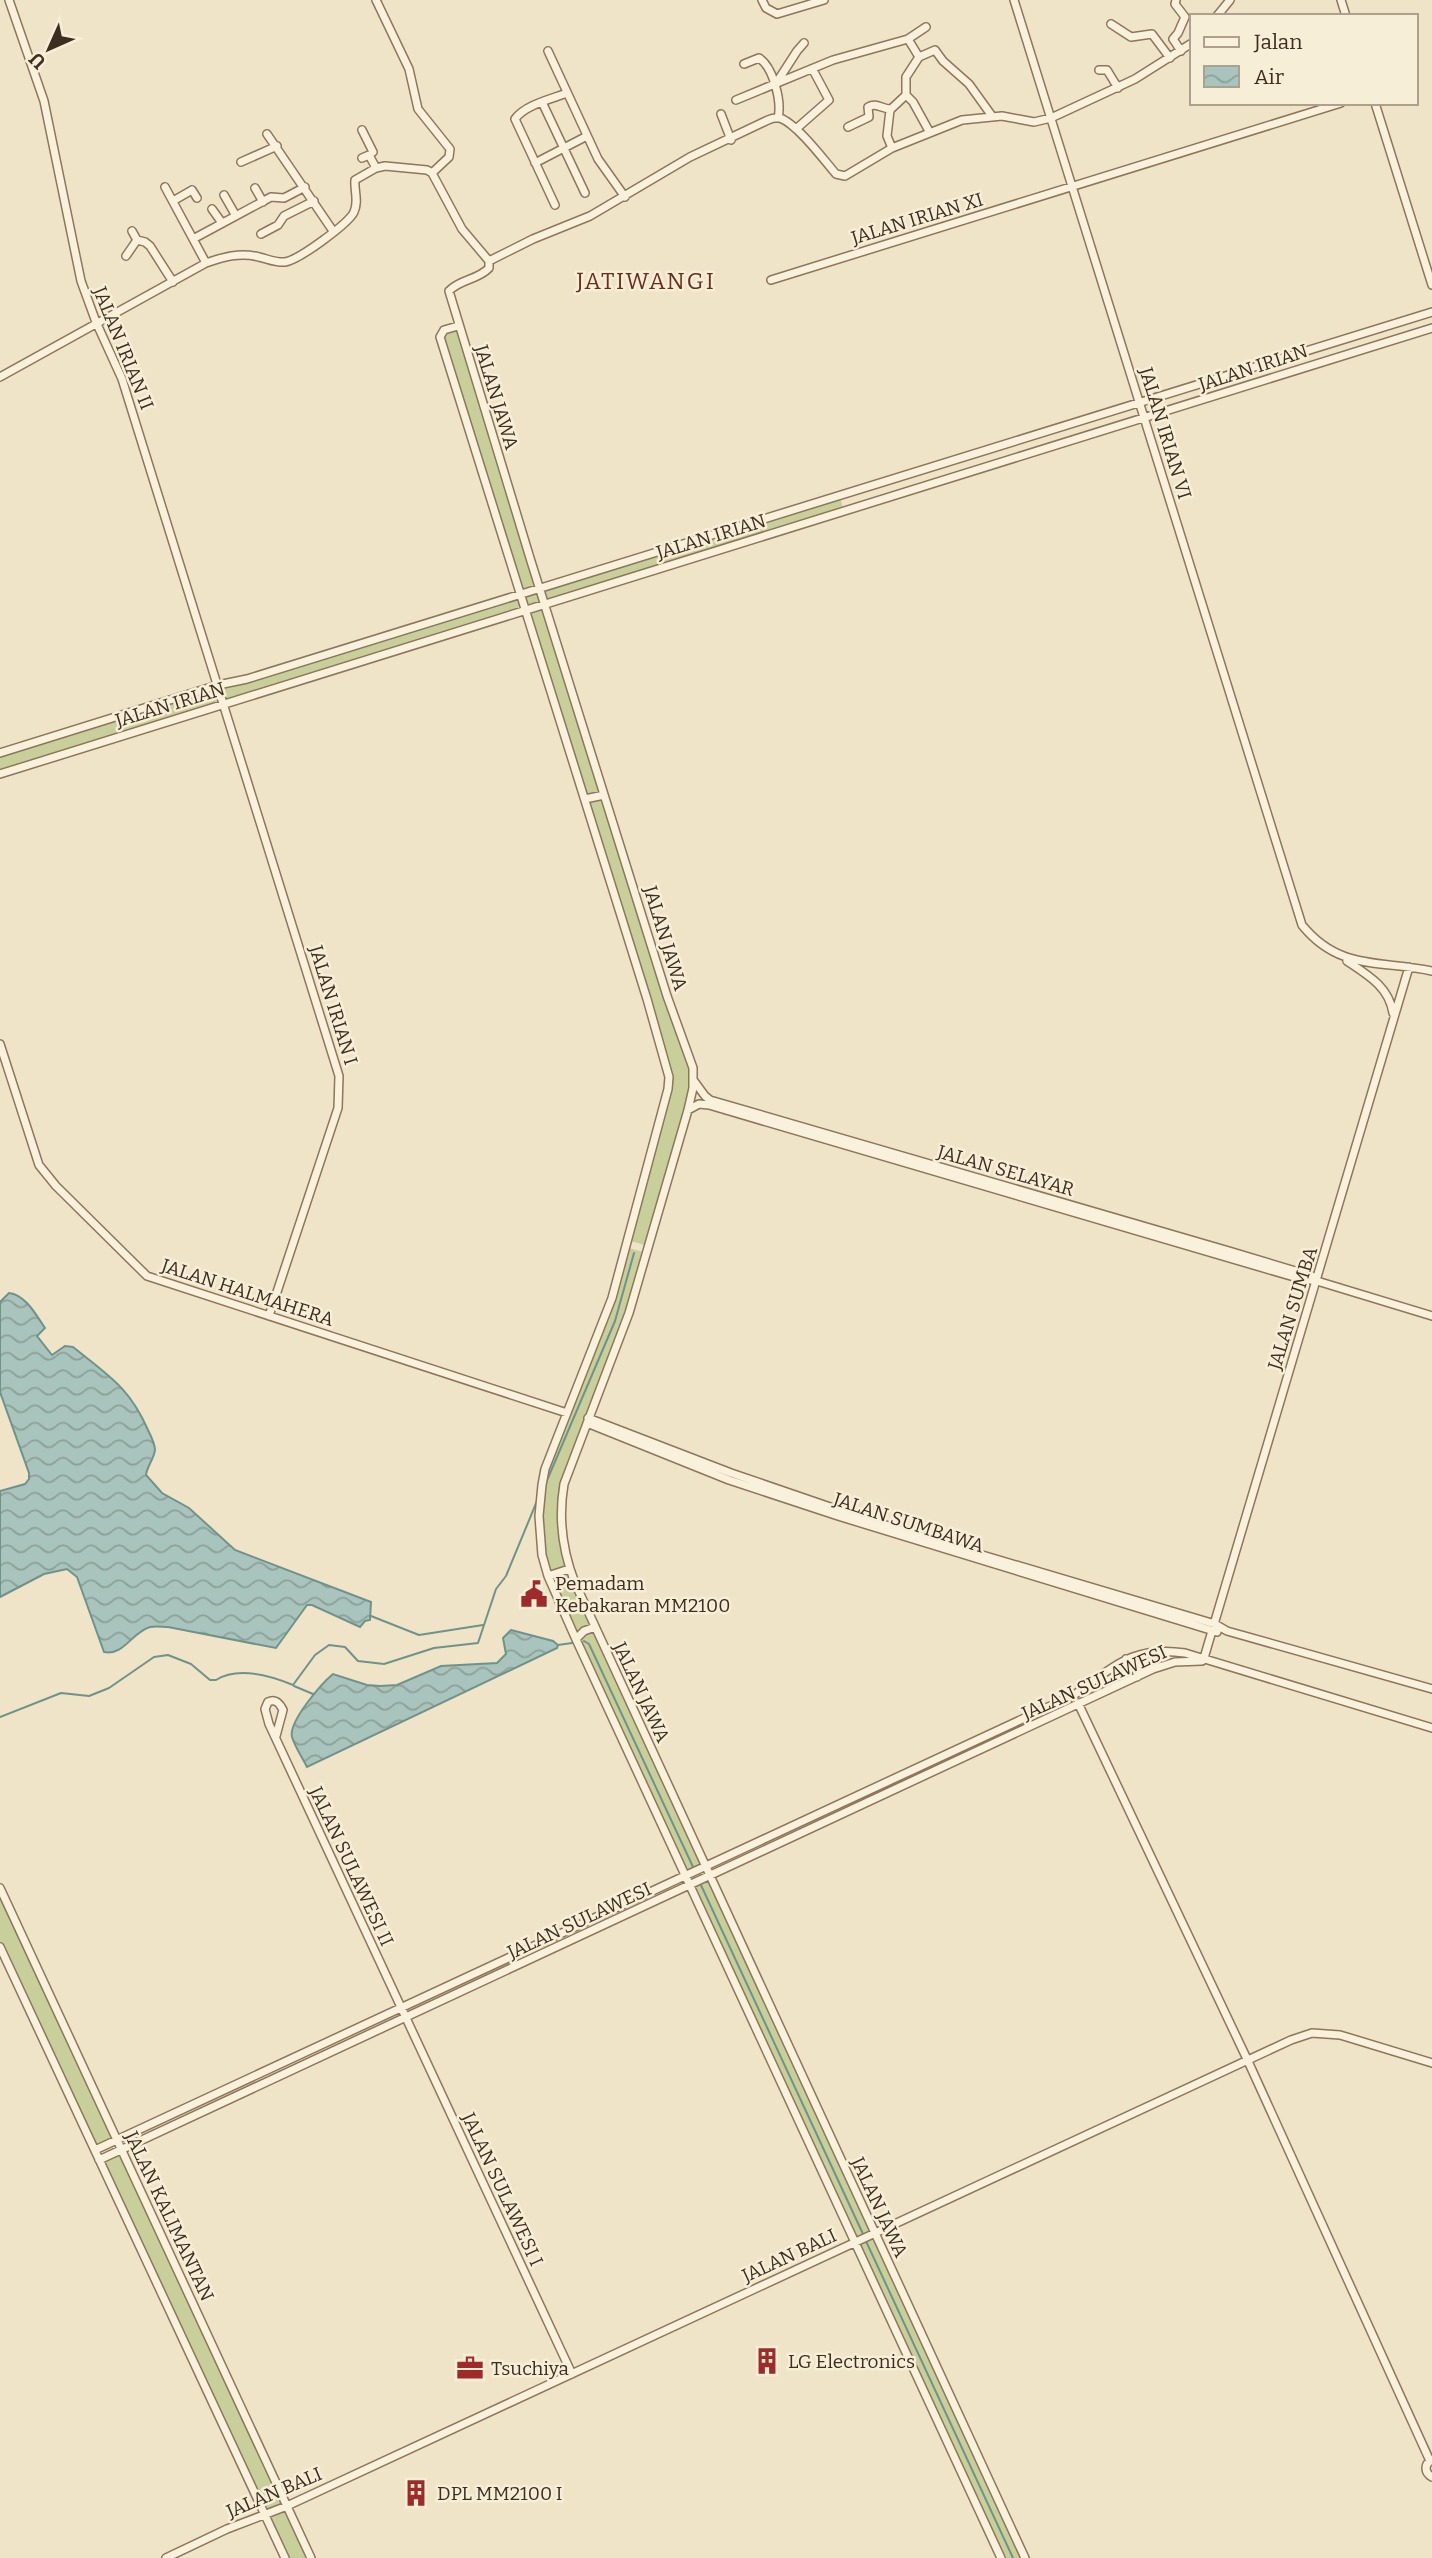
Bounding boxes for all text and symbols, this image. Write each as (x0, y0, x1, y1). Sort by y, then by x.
north arrow (14, 14, 84, 84)
legend (1190, 14, 1418, 105)
text: Jalan (1253, 29, 1303, 55)
text: U (24, 48, 50, 74)
text: Air (1254, 64, 1284, 90)
street label: JALAN IRIAN XI (848, 188, 986, 250)
district label: JATIWANGI (575, 267, 716, 295)
street label: JALAN IRIAN II (88, 282, 159, 413)
street label: JALAN IRIAN (1195, 339, 1311, 396)
street label: JALAN JAWA (469, 341, 524, 453)
street label: JALAN IRIAN VI (1134, 364, 1196, 502)
street label: JALAN IRIAN (653, 509, 769, 564)
street label: JALAN IRIAN (112, 677, 228, 732)
street label: JALAN JAWA (638, 882, 693, 994)
street label: JALAN IRIAN I (304, 942, 363, 1068)
street label: JALAN SELAYAR (934, 1140, 1077, 1201)
street label: JALAN SUMBA (1263, 1243, 1322, 1373)
street label: JALAN HALMAHERA (158, 1253, 337, 1331)
street label: JALAN SUMBAWA (830, 1487, 988, 1558)
place label: Pemadam Kebakaran MM2100 (555, 1572, 730, 1617)
public building icon: Pemadam Kebakaran MM2100 (519, 1579, 549, 1609)
street label: JALAN JAWA (608, 1637, 675, 1747)
street label: JALAN SULAWESI (1017, 1640, 1170, 1725)
street label: JALAN SULAWESI II (304, 1782, 399, 1950)
street label: JALAN SULAWESI (503, 1877, 655, 1964)
street label: JALAN SULAWESI I (456, 2108, 548, 2270)
street label: JALAN KALIMANTAN (120, 2127, 219, 2305)
street label: JALAN JAWA (846, 2152, 913, 2262)
street label: JALAN BALI (737, 2224, 840, 2288)
building icon: LG Electronics (752, 2346, 782, 2376)
place label: LG Electronics (788, 2350, 915, 2373)
office icon: Tsuchiya (455, 2353, 485, 2383)
place label: Tsuchiya (491, 2357, 569, 2380)
street label: JALAN BALI (222, 2462, 325, 2523)
building icon: DPL MM2100 I (401, 2478, 431, 2508)
place label: DPL MM2100 I (437, 2482, 563, 2505)

